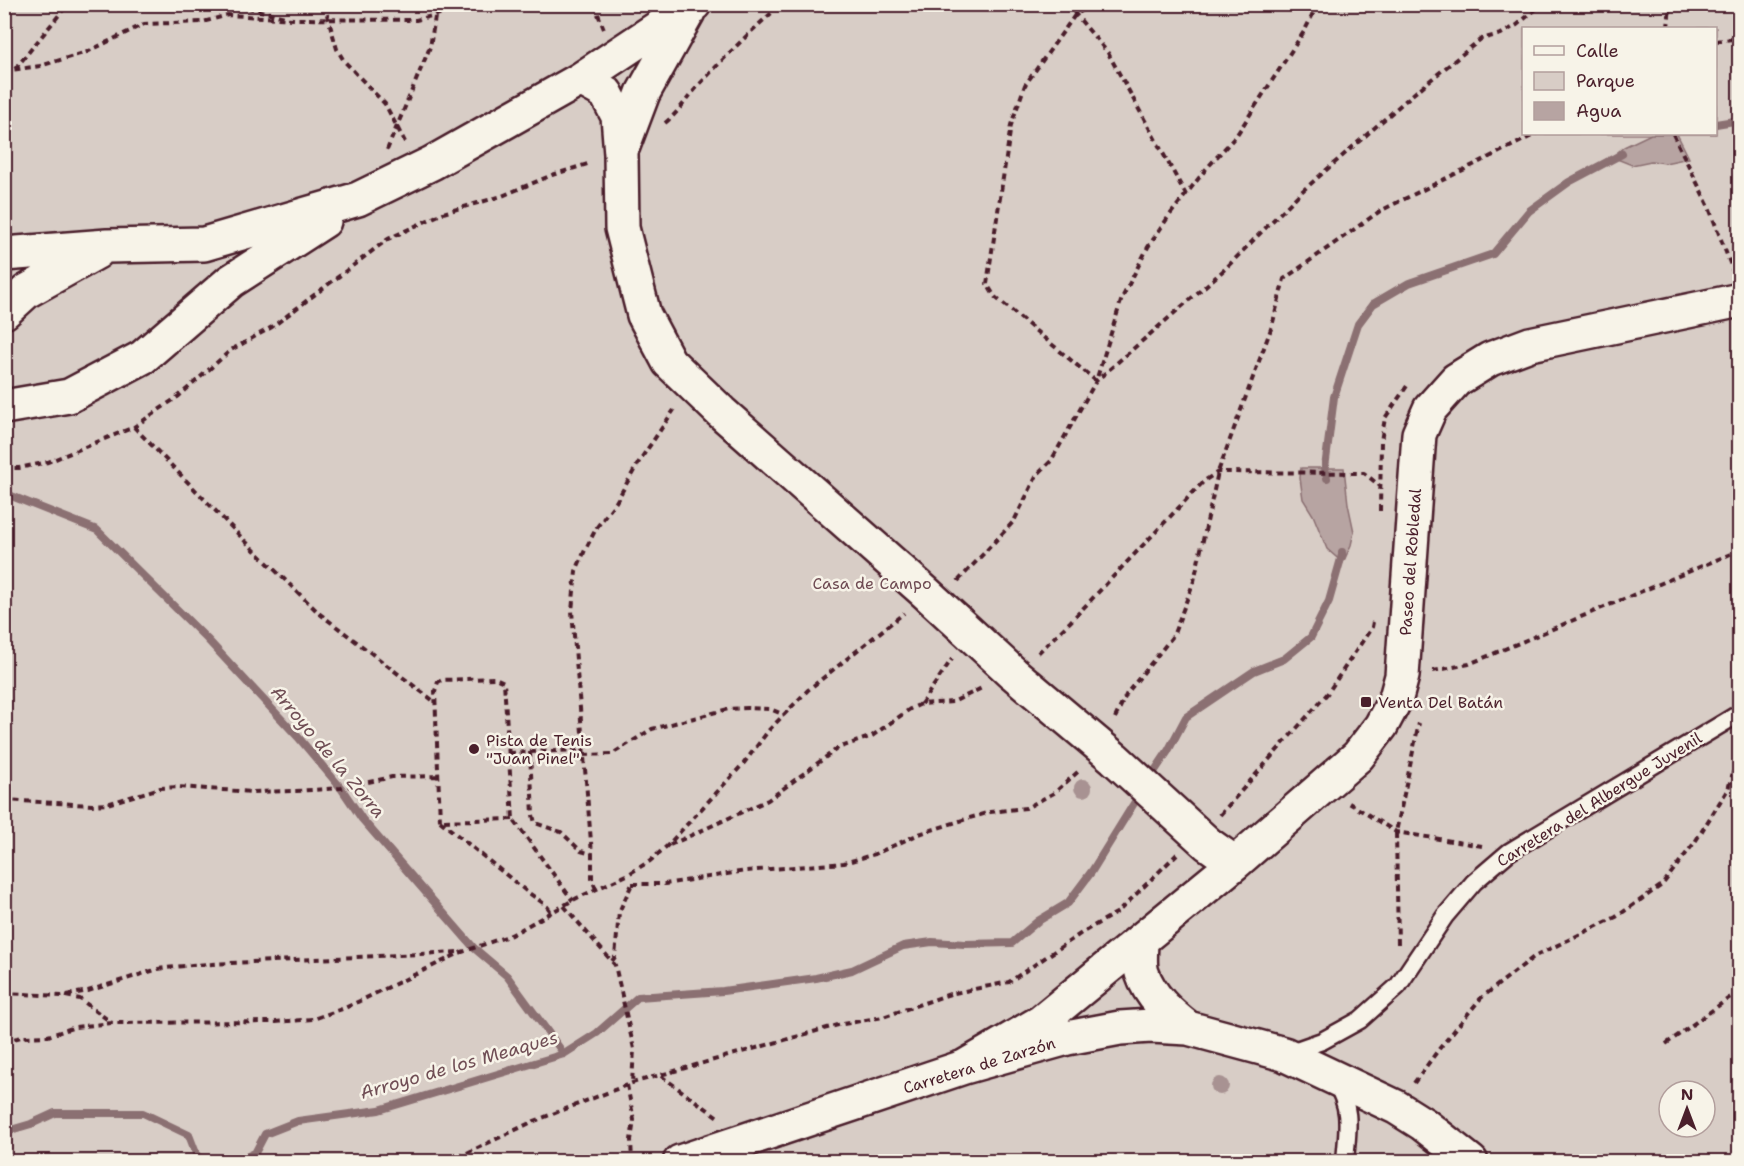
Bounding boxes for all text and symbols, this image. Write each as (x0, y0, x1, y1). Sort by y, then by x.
legend (1522, 27, 1717, 135)
text: Calle (1576, 39, 1619, 63)
text: Parque (1576, 69, 1635, 93)
text: Agua (1576, 99, 1621, 123)
street label: Paseo del Robledal (1395, 488, 1426, 636)
park label: Casa de Campo (812, 573, 932, 594)
water label: Arroyo de la Zorra (265, 681, 391, 823)
place label: Venta Del Batán (1378, 692, 1503, 713)
marker: Venta Del Batán (1359, 695, 1373, 709)
street label: Carretera del Albergue Juvenil (1493, 727, 1706, 871)
place label: Pista de Tenis "Juan Pinel" (486, 730, 592, 769)
marker: Pista de Tenis "Juan Pinel" (467, 742, 481, 756)
water label: Arroyo de los Meaques (357, 1025, 561, 1105)
street label: Carretera de Zarzón (900, 1032, 1058, 1099)
north arrow (1657, 1079, 1717, 1139)
text: N (1681, 1084, 1693, 1105)

